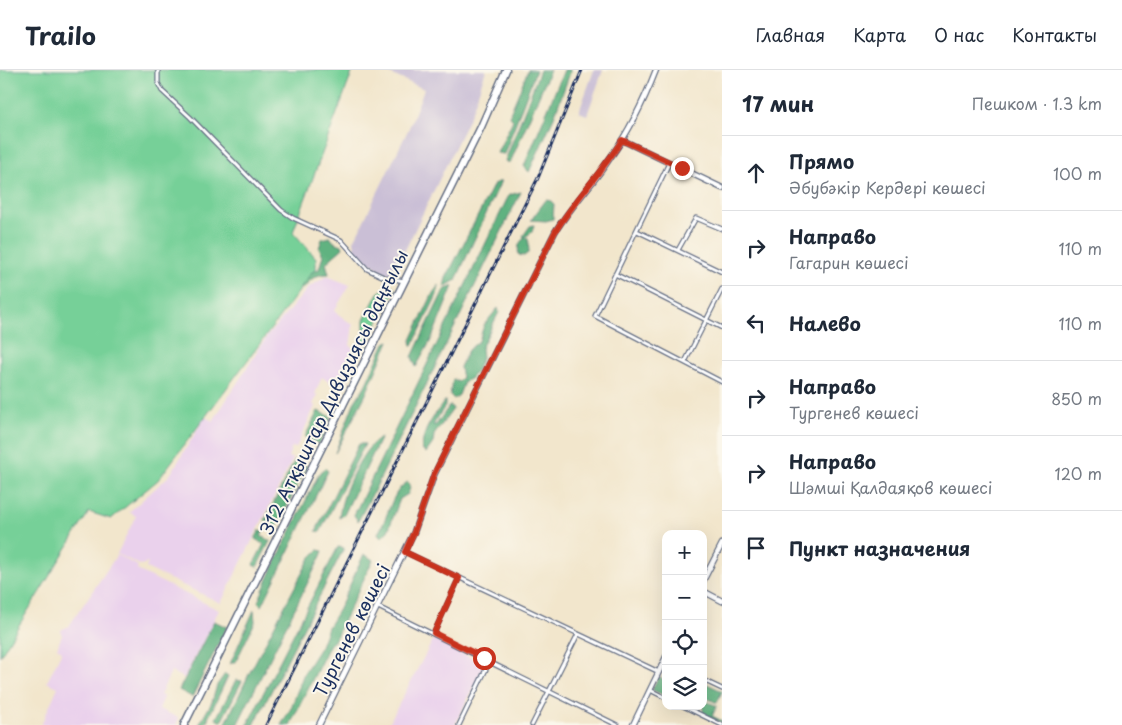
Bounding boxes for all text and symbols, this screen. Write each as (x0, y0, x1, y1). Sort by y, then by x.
text: Trailo (25, 17, 96, 53)
text: Главная (756, 21, 825, 48)
text: Карта (853, 21, 906, 48)
text: О нас (934, 21, 984, 48)
text: Контакты (1012, 21, 1097, 48)
text: 17 мин (742, 87, 814, 119)
text: Пешком · 1.3 km (972, 91, 1102, 115)
text: Прямо (789, 147, 854, 175)
route end (671, 157, 694, 180)
icon: ahead (742, 159, 770, 187)
text: 100 m (1053, 161, 1102, 185)
text: Әбубәкір Кердері көшесі (789, 175, 986, 199)
text: Направо (789, 222, 876, 250)
icon: right (742, 234, 770, 262)
text: 110 m (1059, 236, 1102, 260)
street label: 312 Атқыштар Дивизиясы даңғылы (252, 245, 414, 539)
text: Гагарин көшесі (789, 250, 909, 274)
icon: left (742, 309, 770, 337)
text: Налево (789, 309, 861, 337)
text: 110 m (1059, 311, 1102, 335)
text: Направо (789, 372, 876, 400)
icon: right (742, 384, 770, 412)
text: 850 m (1051, 386, 1102, 410)
text: Тургенев көшесі (789, 400, 919, 424)
text: Направо (789, 447, 876, 475)
icon: right (742, 459, 770, 487)
text: 120 m (1055, 461, 1102, 485)
text: Шәмші Қалдаяқов көшесі (789, 475, 992, 499)
map controls (662, 530, 707, 710)
button: + (662, 530, 707, 575)
icon: arrive (742, 534, 770, 562)
text: Пункт назначения (789, 534, 970, 562)
street label: Тургенев көшесі (306, 559, 396, 701)
button: − (662, 575, 707, 620)
button: locate (662, 620, 707, 665)
route start (473, 647, 496, 670)
button: layers (662, 665, 707, 710)

